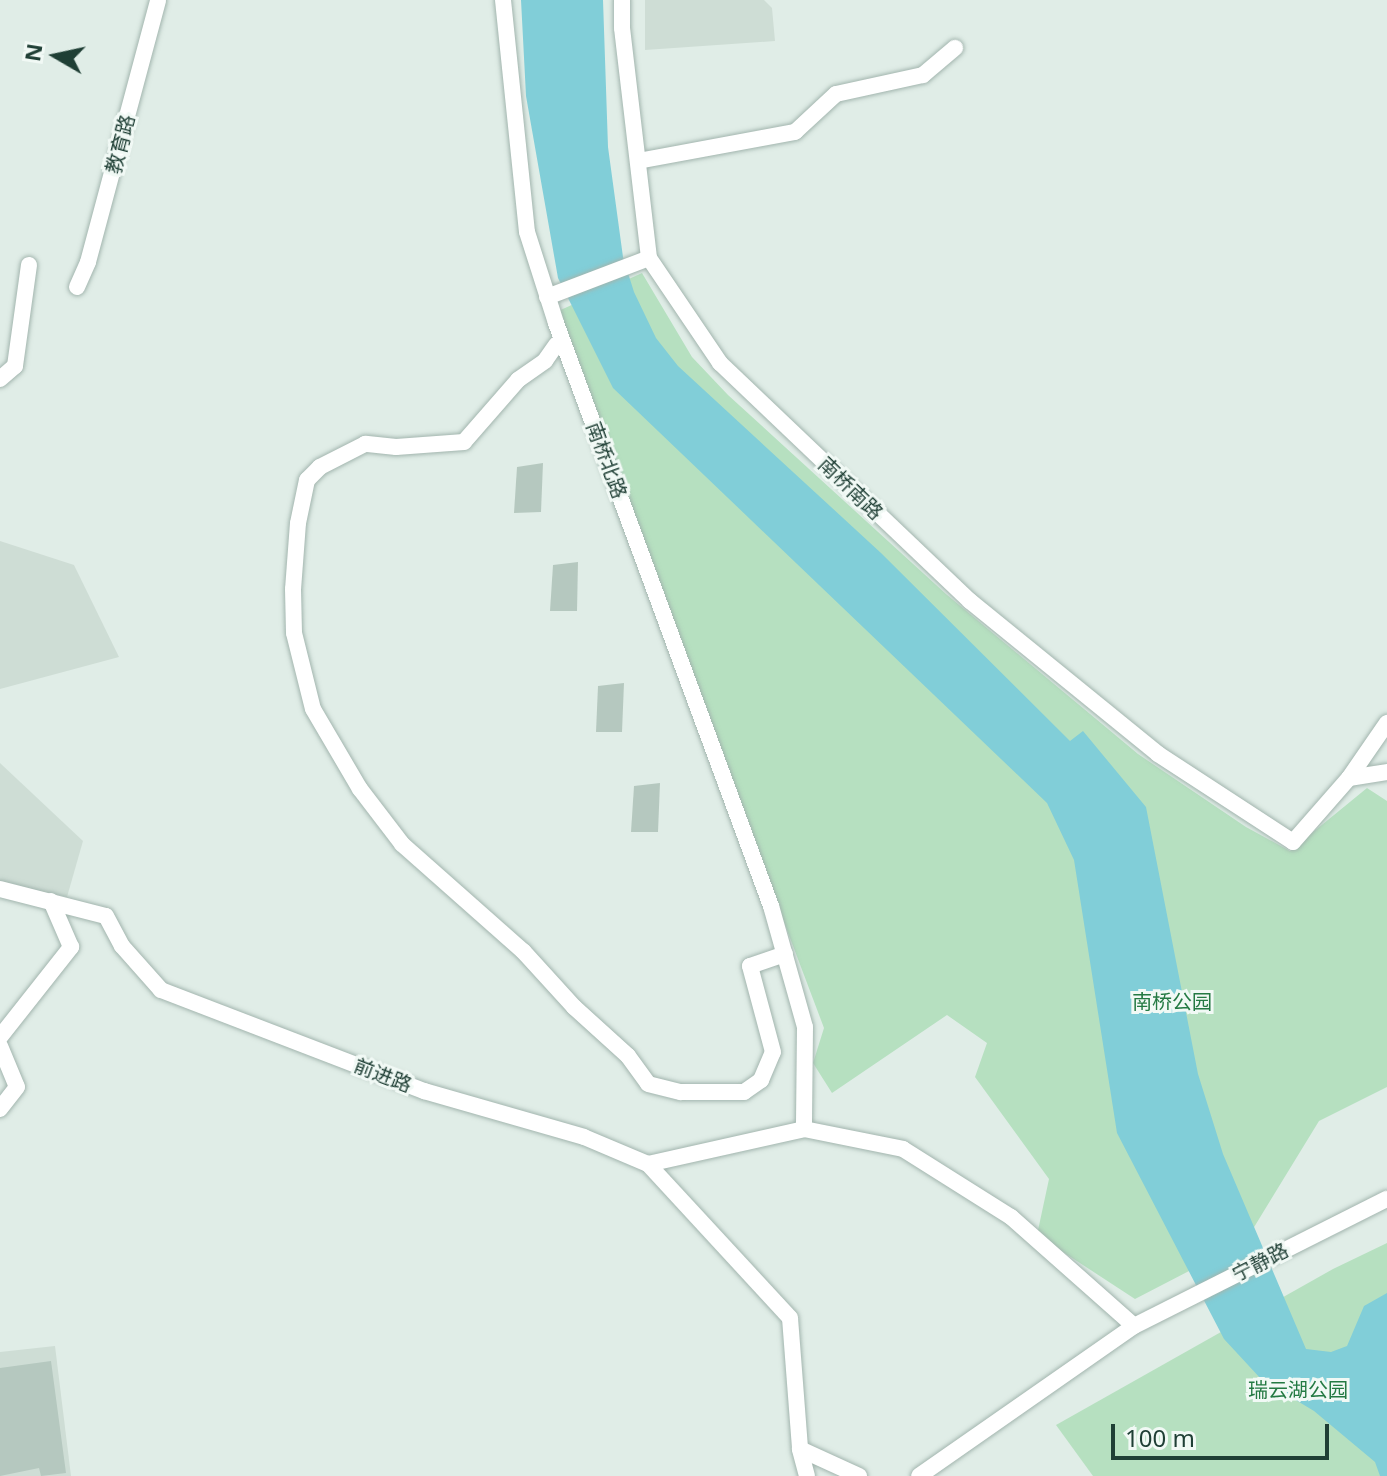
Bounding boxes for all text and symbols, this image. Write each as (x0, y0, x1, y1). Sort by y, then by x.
north arrow (16, 16, 96, 96)
text: N (16, 41, 49, 63)
street label: 教育路 (101, 112, 139, 176)
street label: 南桥北路 (582, 418, 632, 502)
street label: 南桥南路 (814, 452, 888, 524)
park label: 南桥公园 (1132, 989, 1212, 1013)
street label: 前进路 (351, 1053, 415, 1097)
street label: 宁静路 (1228, 1238, 1292, 1286)
park label: 瑞云湖公园 (1248, 1377, 1348, 1401)
scale bar (1115, 1408, 1333, 1458)
text: 100 m (1125, 1421, 1195, 1454)

